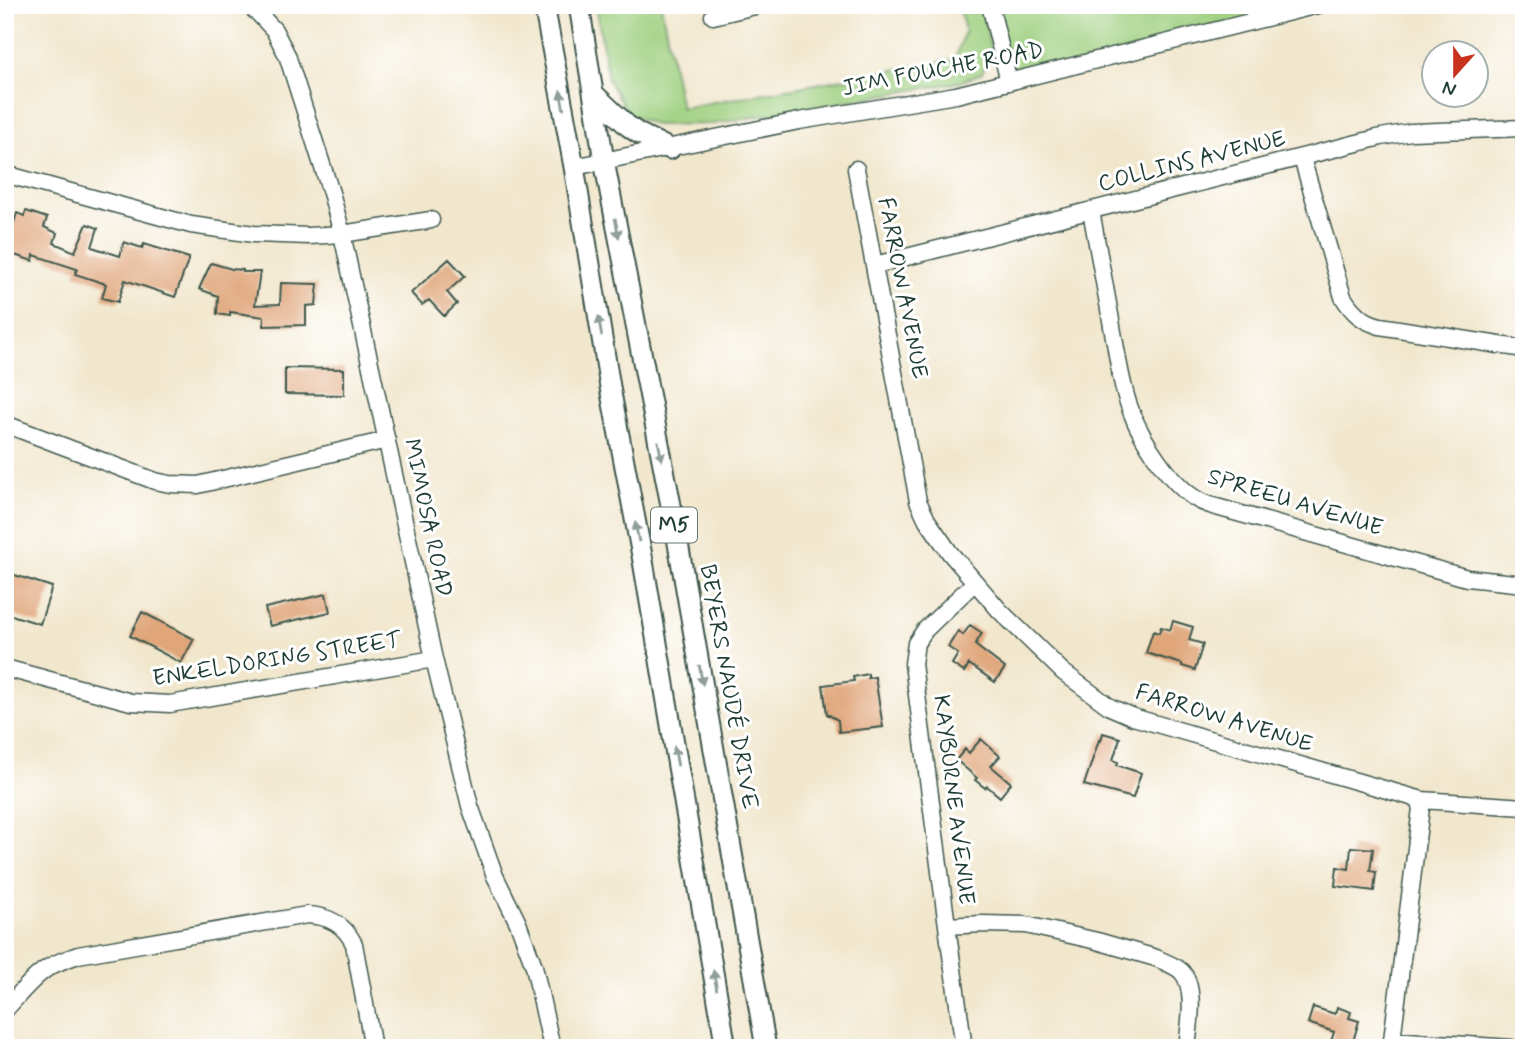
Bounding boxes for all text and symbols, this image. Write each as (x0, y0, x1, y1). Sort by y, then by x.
street label: JIM FOUCHE ROAD (840, 36, 1046, 104)
north arrow (1420, 38, 1490, 108)
text: N (1439, 75, 1460, 102)
one-way arrow (556, 89, 567, 111)
street label: COLLINS AVENUE (1095, 124, 1289, 200)
street label: FARROW AVENUE (870, 195, 934, 381)
one-way arrow (612, 217, 623, 239)
one-way arrow (594, 315, 605, 337)
street label: MIMOSA ROAD (396, 436, 458, 600)
one-way arrow (655, 440, 666, 462)
street label: SPREEU AVENUE (1204, 462, 1386, 544)
road number: M5 (651, 508, 697, 542)
one-way arrow (632, 521, 643, 543)
street label: BEYERS NAUDÉ DRIVE (692, 562, 765, 812)
street label: ENKELDORING STREET (151, 625, 405, 694)
one-way arrow (696, 664, 707, 686)
street label: FARROW AVENUE (1132, 678, 1316, 760)
street label: KAYBURNE AVENUE (925, 693, 981, 907)
one-way arrow (670, 745, 681, 767)
one-way arrow (709, 969, 720, 991)

